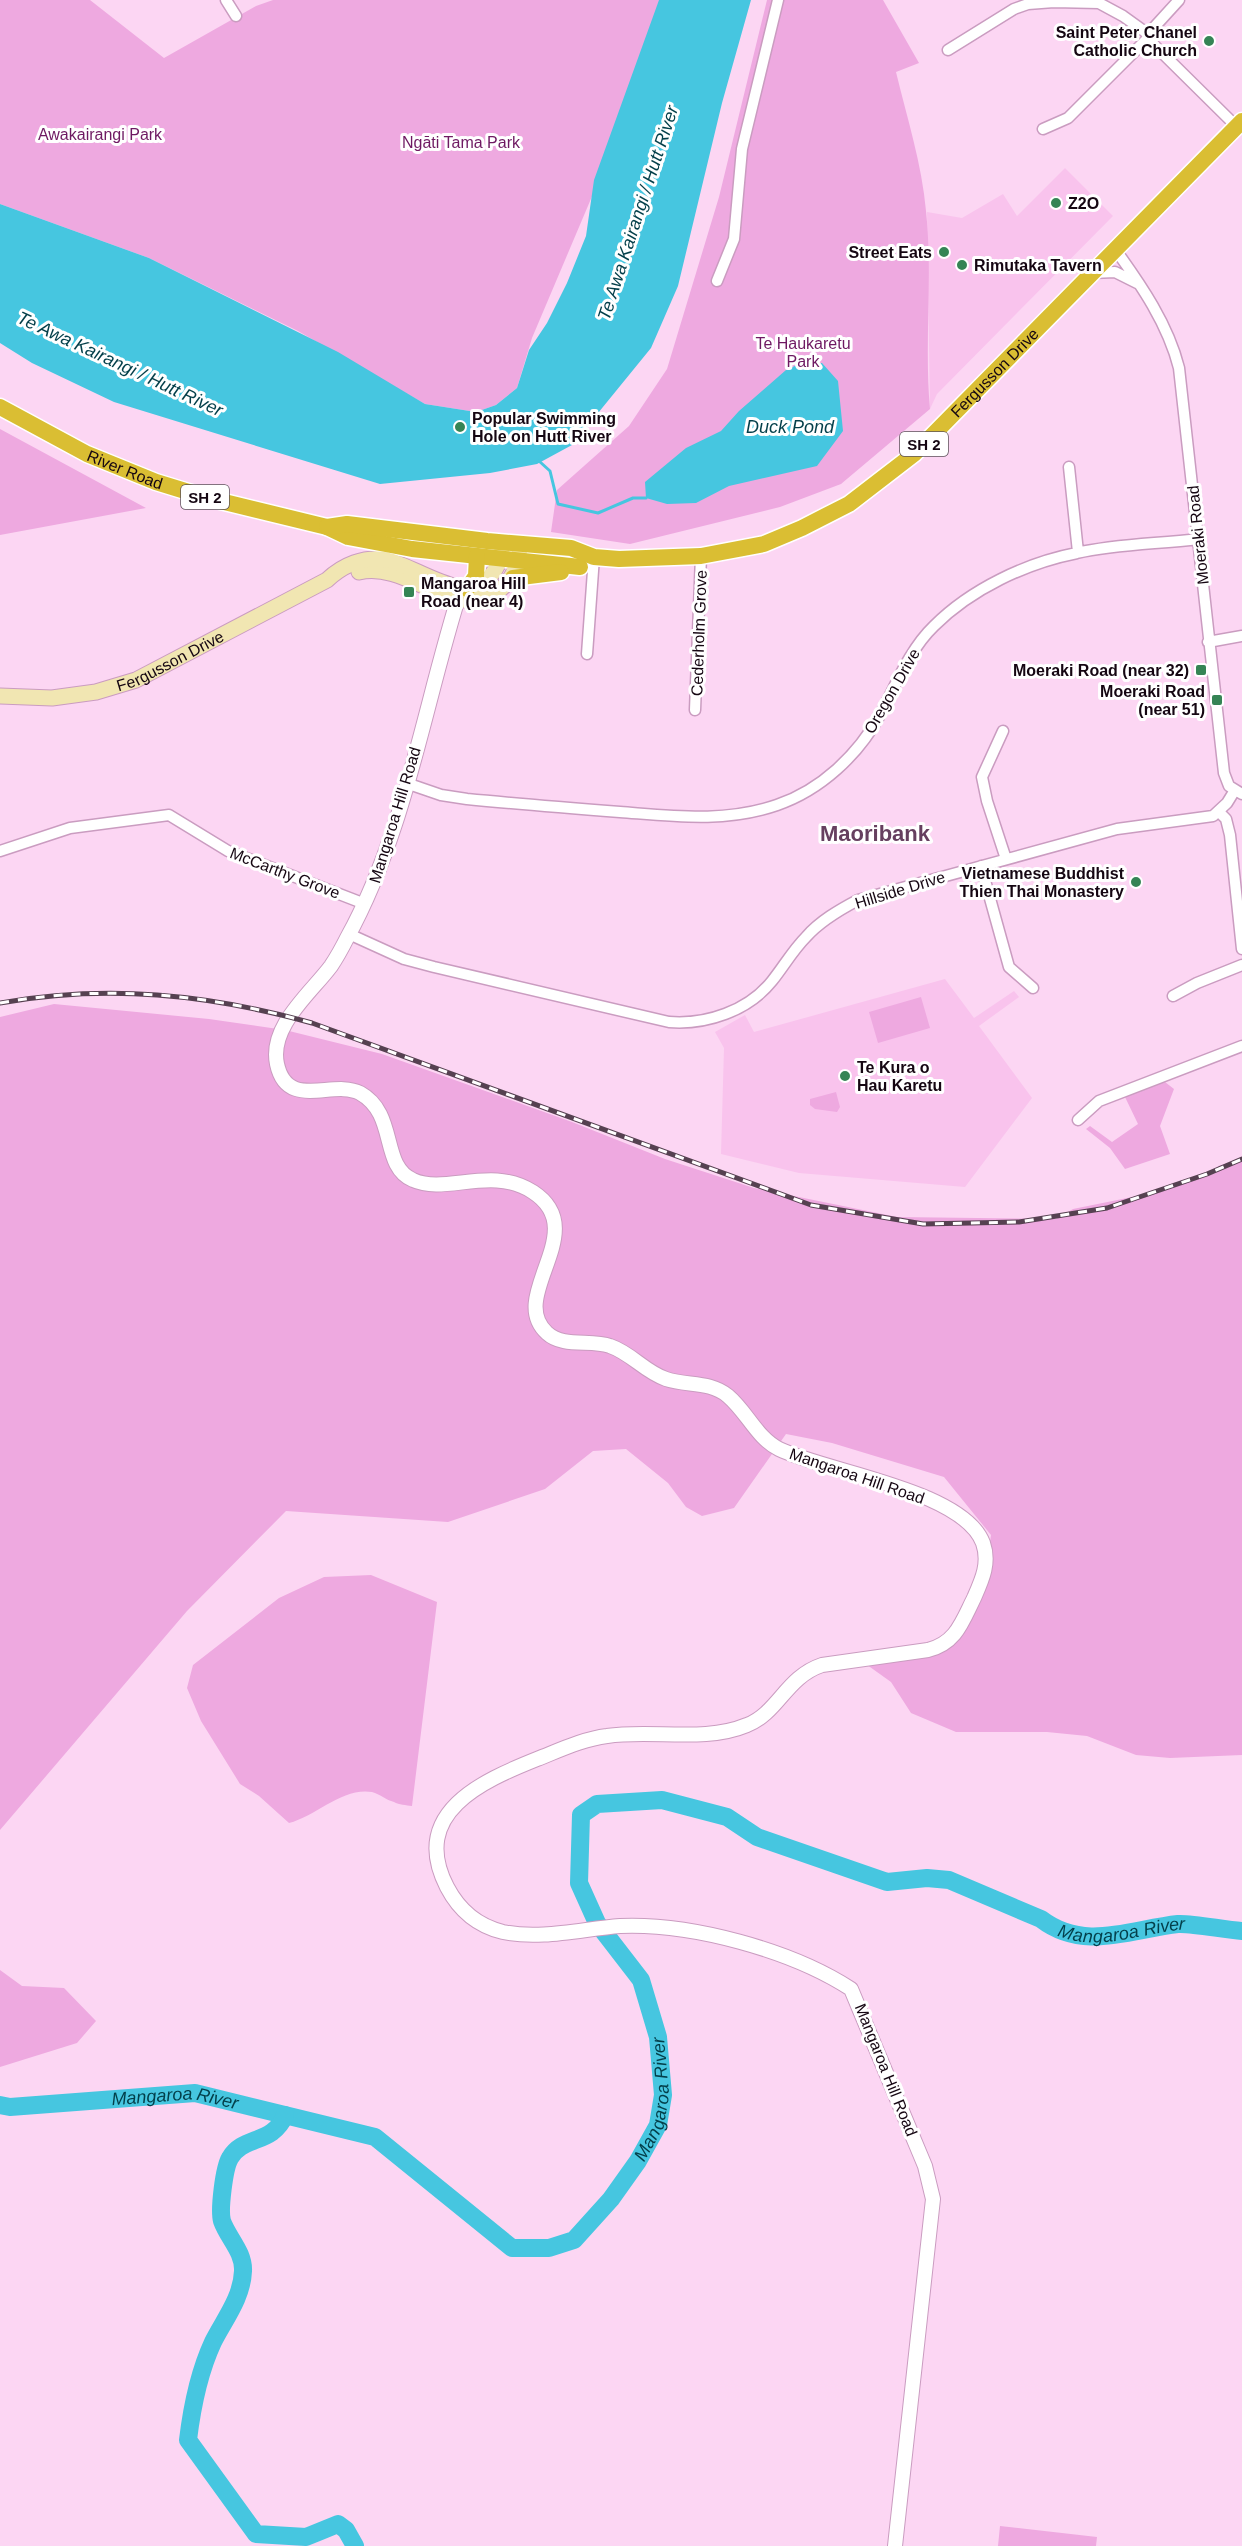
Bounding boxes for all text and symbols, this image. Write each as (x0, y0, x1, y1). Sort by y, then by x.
place label: Saint Peter Chanel Catholic Church (1056, 24, 1197, 59)
marker: Saint Peter Chanel Catholic Church (1202, 34, 1216, 48)
water label: Te Awa Kairangi / Hutt River (594, 102, 682, 323)
park label: Awakairangi Park (38, 126, 163, 143)
park label: Ngāti Tama Park (402, 134, 521, 151)
place label: Z2O (1068, 195, 1099, 212)
marker: Z2O (1049, 196, 1063, 210)
place label: Street Eats (848, 244, 932, 261)
marker: Street Eats (937, 245, 951, 259)
place label: Rimutaka Tavern (974, 257, 1102, 274)
marker: Rimutaka Tavern (955, 258, 969, 272)
water label: Te Awa Kairangi / Hutt River (14, 308, 227, 421)
street label: Fergusson Drive (947, 325, 1042, 420)
park label: Te Haukaretu Park (755, 335, 851, 370)
place label: Popular Swimming Hole on Hutt River (472, 410, 616, 445)
water label: Duck Pond (746, 417, 835, 437)
marker: Popular Swimming Hole on Hutt River (453, 420, 467, 434)
road number: SH 2 (900, 432, 948, 456)
street label: River Road (85, 447, 165, 492)
road number: SH 2 (181, 485, 229, 509)
street label: Moeraki Road (1184, 485, 1212, 585)
street label: Cederholm Grove (688, 570, 710, 696)
place label: Mangaroa Hill Road (near 4) (421, 575, 526, 610)
marker: Mangaroa Hill Road (near 4) (402, 585, 416, 599)
street label: Fergusson Drive (114, 627, 226, 694)
street label: Oregon Drive (861, 645, 923, 736)
place label: Moeraki Road (near 32) (1013, 662, 1189, 679)
marker: Moeraki Road (near 32) (1194, 663, 1208, 677)
place label: Moeraki Road (near 51) (1100, 683, 1205, 718)
marker: Moeraki Road (near 51) (1210, 693, 1224, 707)
street label: Mangaroa Hill Road (366, 745, 424, 885)
district label: Maoribank (820, 821, 931, 846)
street label: McCarthy Grove (228, 844, 343, 902)
place label: Vietnamese Buddhist Thien Thai Monastery (960, 865, 1125, 900)
street label: Hillside Drive (853, 868, 947, 912)
marker: Vietnamese Buddhist Thien Thai Monastery (1129, 875, 1143, 889)
place label: Te Kura o Hau Karetu (857, 1059, 942, 1094)
marker: Te Kura o Hau Karetu (838, 1069, 852, 1083)
street label: Mangaroa Hill Road (787, 1445, 927, 1507)
water label: Mangaroa River (1056, 1914, 1186, 1947)
street label: Mangaroa Hill Road (852, 2001, 920, 2139)
water label: Mangaroa River (630, 2035, 673, 2165)
water label: Mangaroa River (111, 2083, 241, 2113)

